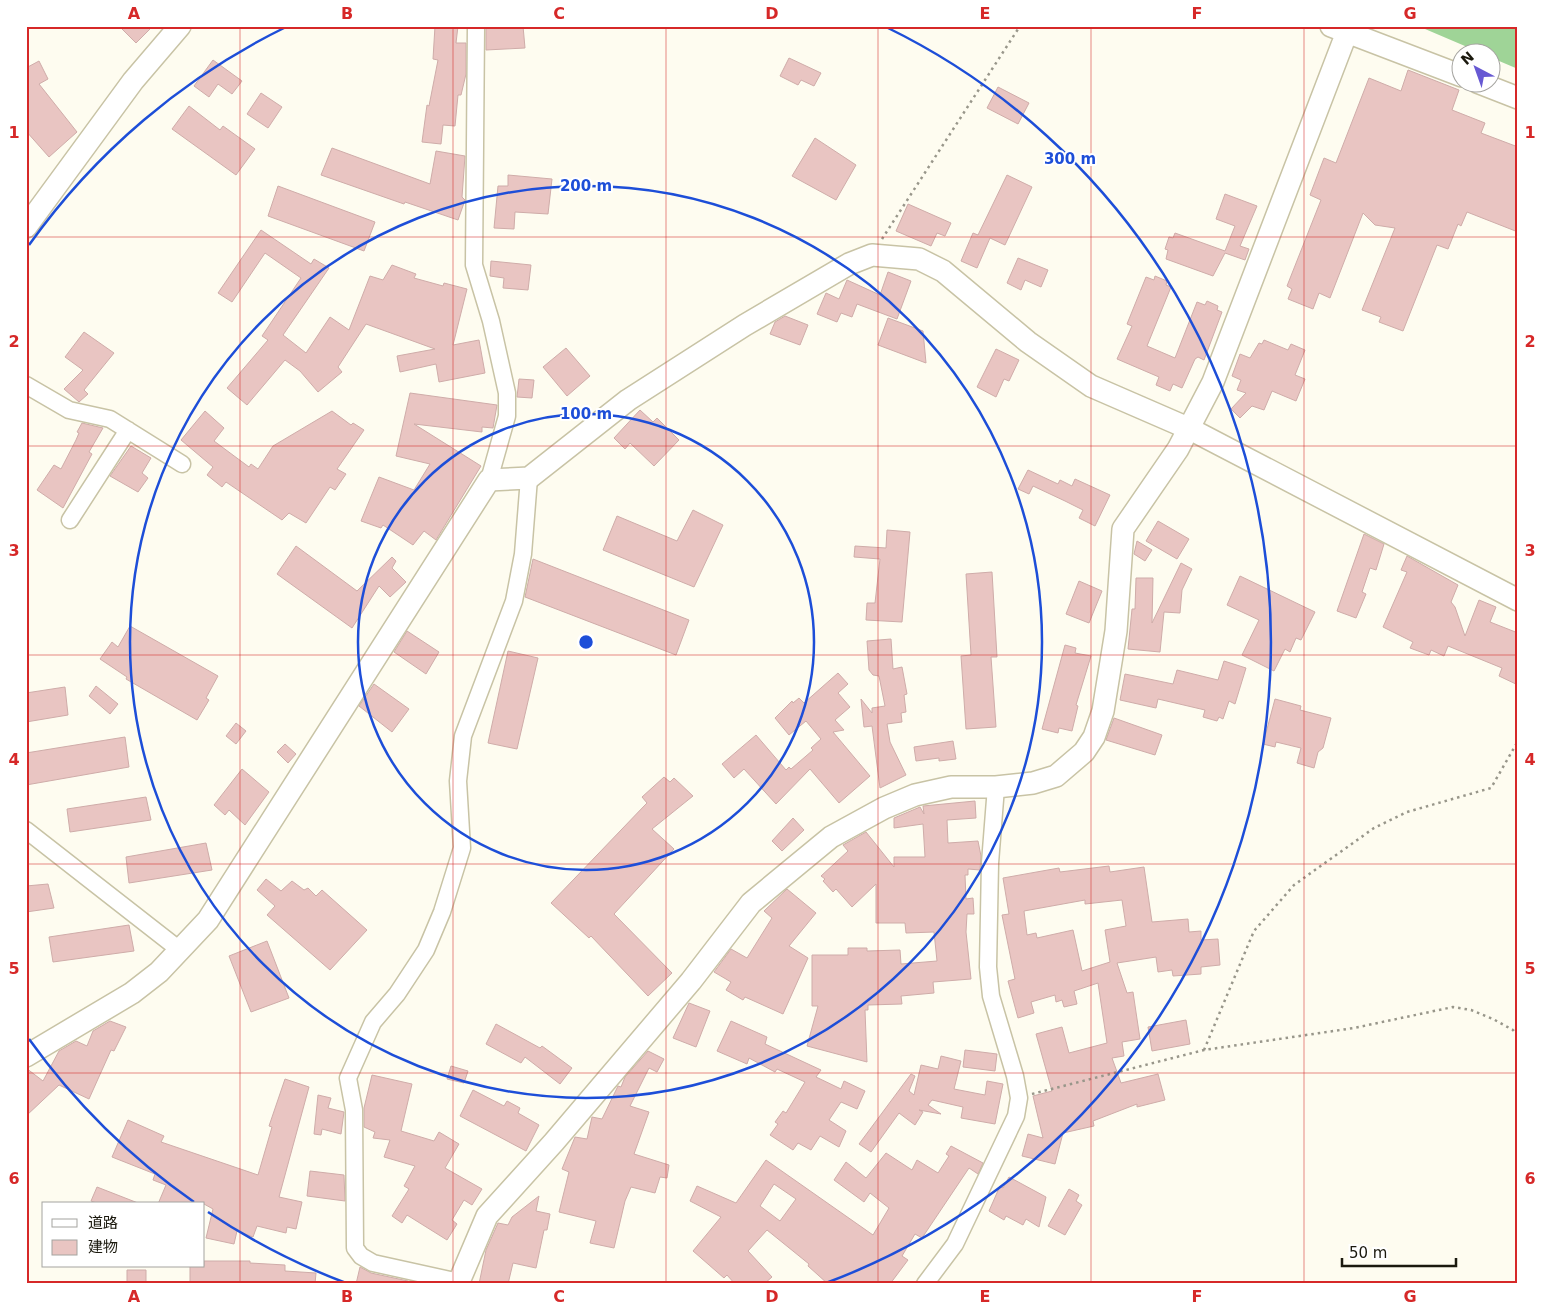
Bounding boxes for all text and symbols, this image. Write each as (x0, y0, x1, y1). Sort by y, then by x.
text: A (128, 4, 141, 23)
text: B (341, 4, 353, 23)
text: C (553, 4, 565, 23)
text: D (765, 4, 779, 23)
text: E (980, 4, 990, 23)
text: F (1192, 4, 1202, 23)
text: G (1403, 4, 1417, 23)
north arrow (1452, 42, 1502, 92)
text: N (1458, 48, 1477, 68)
text: 1 (8, 123, 20, 142)
text: 1 (1524, 123, 1536, 142)
text: 300 m (1044, 150, 1096, 168)
text: 200 m (560, 177, 612, 195)
text: 2 (8, 332, 20, 351)
text: 2 (1524, 332, 1536, 351)
text: 100 m (560, 405, 612, 423)
text: 3 (8, 541, 20, 560)
text: 3 (1524, 541, 1536, 560)
centre of rings (577, 633, 595, 651)
text: 4 (8, 750, 20, 769)
text: 4 (1524, 750, 1536, 769)
text: 5 (8, 959, 20, 978)
text: 5 (1524, 959, 1536, 978)
text: 6 (8, 1169, 20, 1188)
text: 6 (1524, 1169, 1536, 1188)
legend (42, 1202, 205, 1268)
text: 道路 (88, 1214, 118, 1232)
scale bar (1342, 1235, 1455, 1267)
text: 建物 (88, 1238, 118, 1256)
text: 50 m (1349, 1244, 1387, 1262)
text: A (128, 1287, 141, 1306)
text: B (341, 1287, 353, 1306)
text: C (553, 1287, 565, 1306)
text: D (765, 1287, 779, 1306)
text: E (980, 1287, 990, 1306)
text: F (1192, 1287, 1202, 1306)
text: G (1403, 1287, 1417, 1306)

